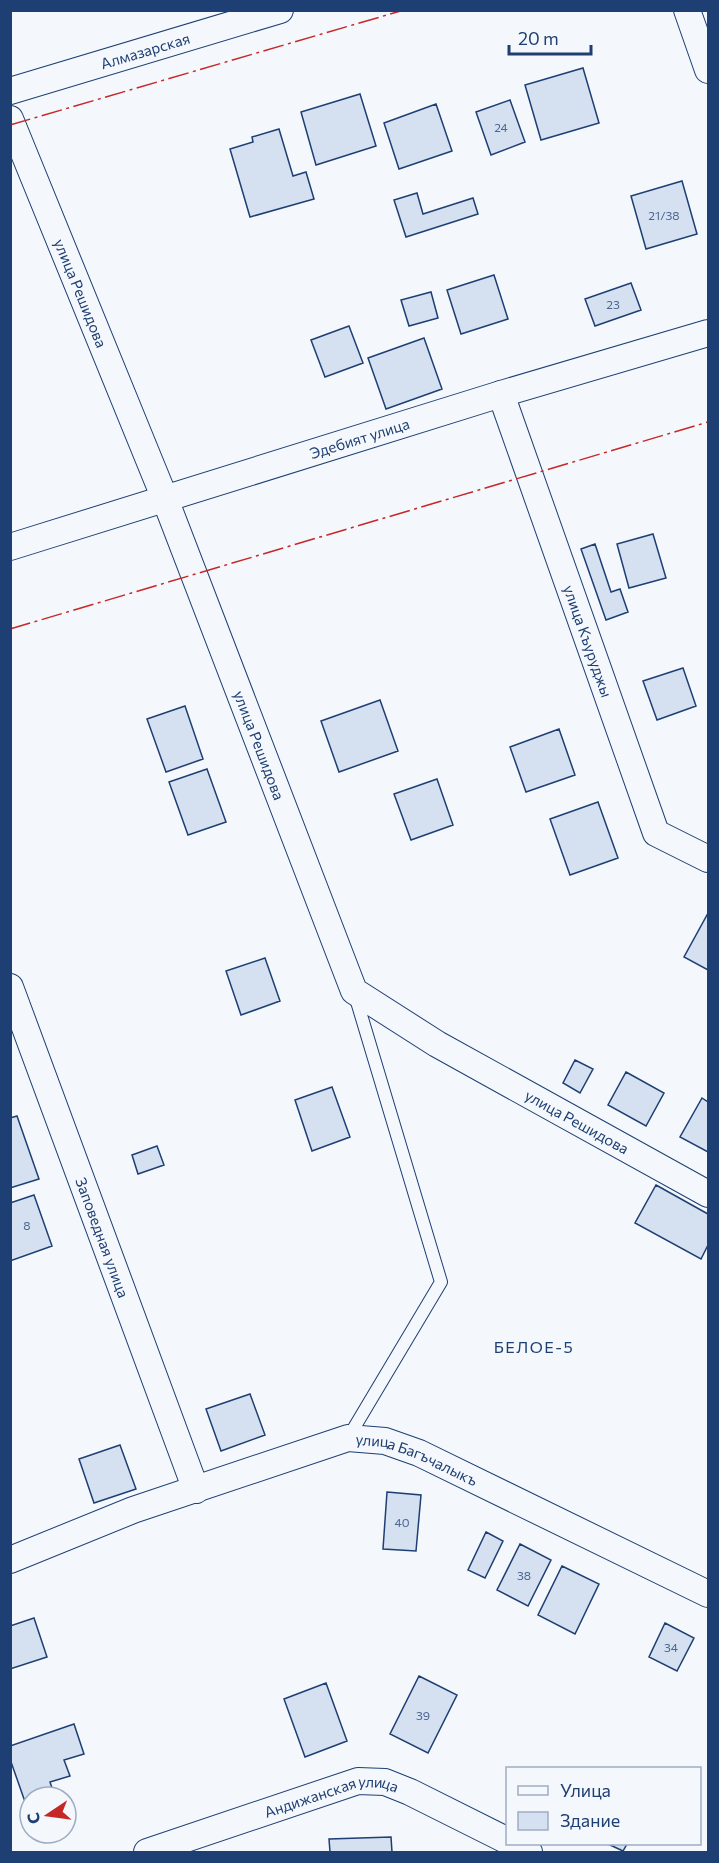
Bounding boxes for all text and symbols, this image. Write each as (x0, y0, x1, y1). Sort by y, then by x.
scale bar (509, 18, 592, 56)
text: 20 m (518, 27, 559, 49)
street label: Алмазарская (98, 29, 192, 72)
house number: 24 (494, 120, 508, 134)
house number: 21/38 (648, 208, 680, 222)
street label: улица Решидова (51, 236, 111, 350)
house number: 23 (606, 297, 620, 311)
street label: Эдебият улица (307, 414, 411, 462)
street label: улица Къуруджы (560, 583, 616, 699)
street label: улица Решидова (230, 688, 289, 802)
street label: улица Решидова (522, 1086, 632, 1157)
street label: Заповедная улица (72, 1175, 133, 1300)
house number: 8 (23, 1218, 31, 1232)
district label: БЕЛОЕ-5 (494, 1337, 574, 1356)
street label: улица Багъчалыкъ (355, 1430, 481, 1489)
house number: 40 (394, 1515, 410, 1529)
house number: 38 (517, 1568, 531, 1582)
house number: 34 (664, 1640, 678, 1654)
house number: 39 (416, 1708, 430, 1722)
legend (506, 1767, 701, 1845)
street label: Андижанская улица (262, 1772, 401, 1821)
text: Улица (560, 1779, 611, 1801)
north arrow (18, 1785, 78, 1845)
text: Здание (560, 1809, 620, 1831)
text: С (22, 1811, 43, 1826)

